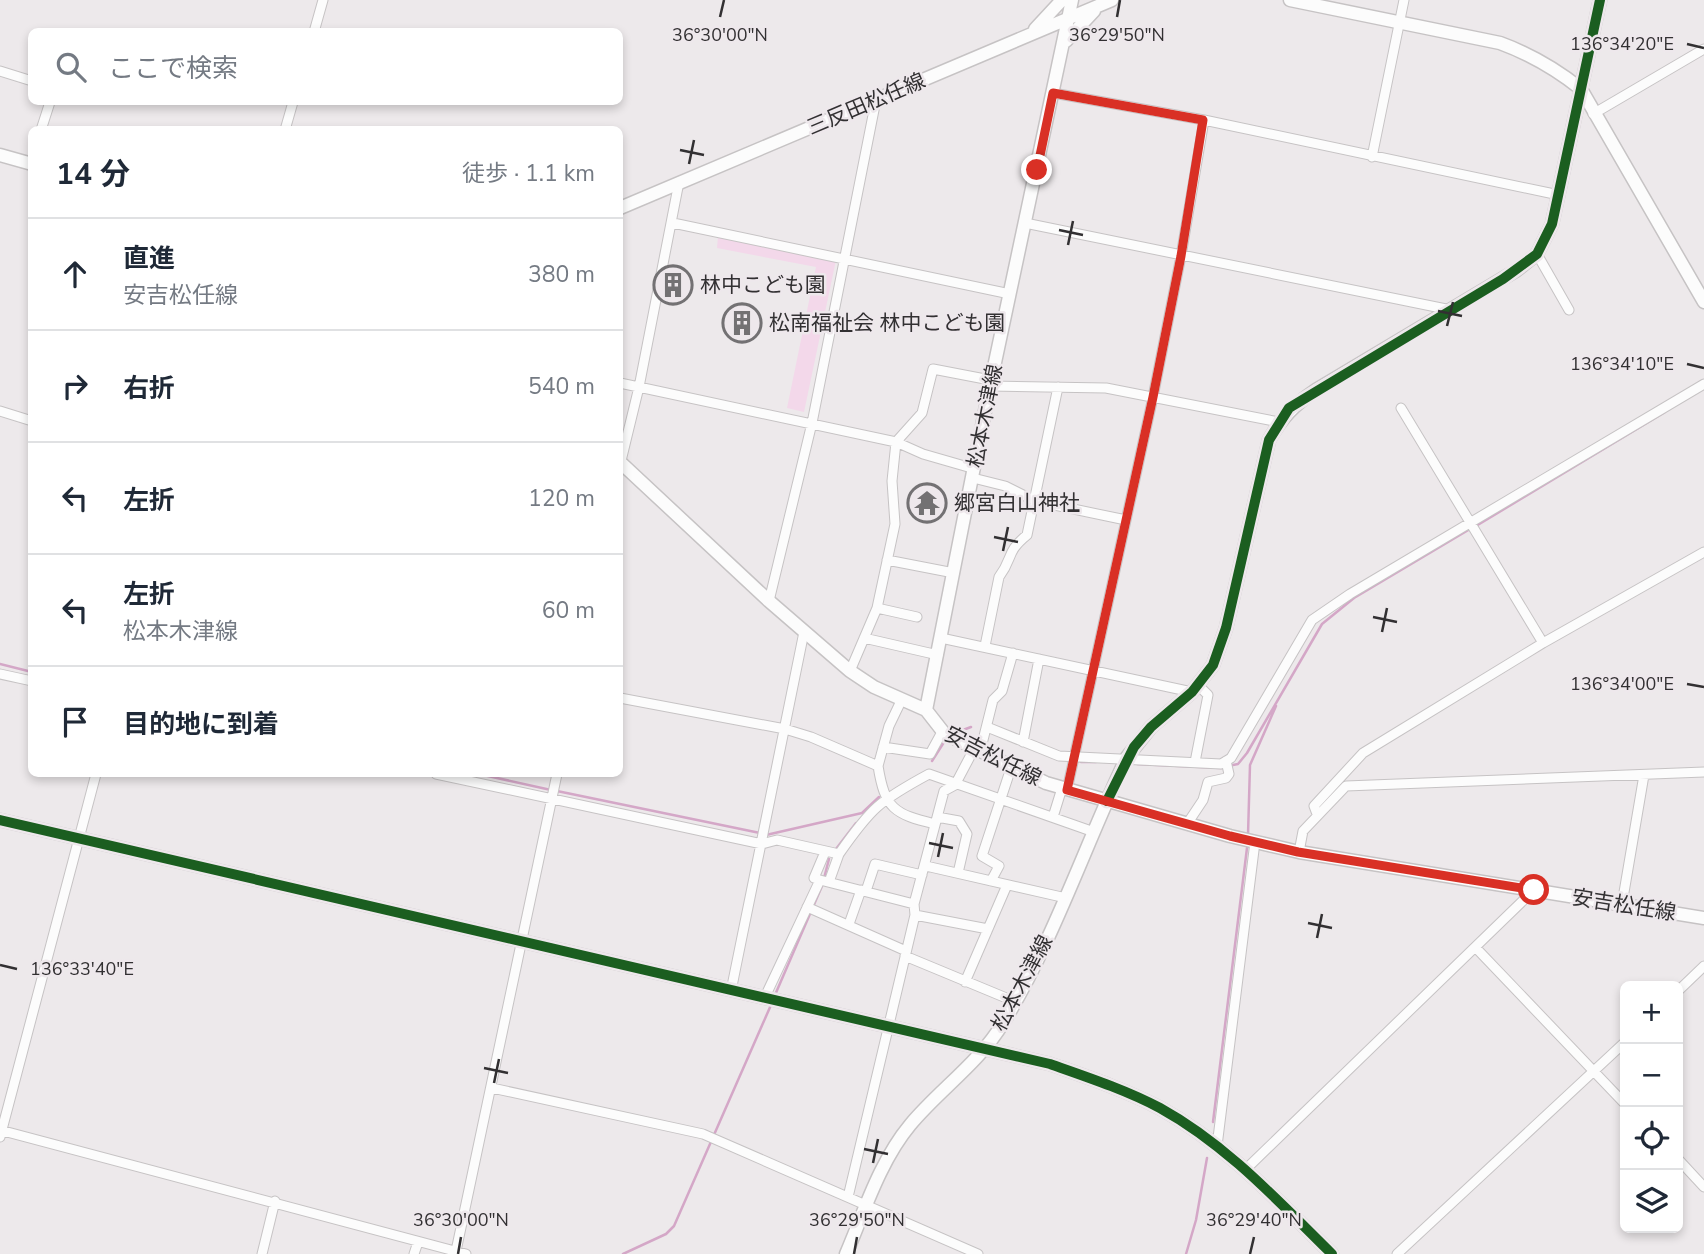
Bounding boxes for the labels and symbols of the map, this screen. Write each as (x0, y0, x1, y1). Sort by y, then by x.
text: 36°30'00"N (672, 23, 768, 47)
text: 36°29'50"N (1069, 23, 1165, 47)
text: 136°34'20"E (1570, 32, 1674, 56)
street label: 三反田松任線 (803, 66, 929, 142)
route end (1021, 154, 1052, 185)
building icon: 林中こども園 (652, 264, 694, 306)
place label: 林中こども園 (700, 271, 826, 299)
building icon: 松南福祉会 林中こども園 (721, 302, 763, 344)
place label: 松南福祉会 林中こども園 (769, 309, 1005, 337)
text: 136°34'10"E (1570, 352, 1674, 376)
street label: 松本木津線 (961, 362, 1009, 470)
temple icon: 郷宮白山神社 (906, 482, 948, 524)
place label: 郷宮白山神社 (954, 489, 1080, 517)
text: 136°34'00"E (1570, 672, 1674, 696)
street label: 安吉松任線 (940, 720, 1046, 792)
route start (1518, 874, 1549, 905)
street label: 安吉松任線 (1570, 883, 1678, 927)
street label: 松本木津線 (985, 930, 1059, 1036)
text: 136°33'40"E (30, 957, 134, 981)
text: 36°30'00"N (413, 1208, 509, 1232)
text: 36°29'50"N (809, 1208, 905, 1232)
text: 36°29'40"N (1206, 1208, 1302, 1232)

